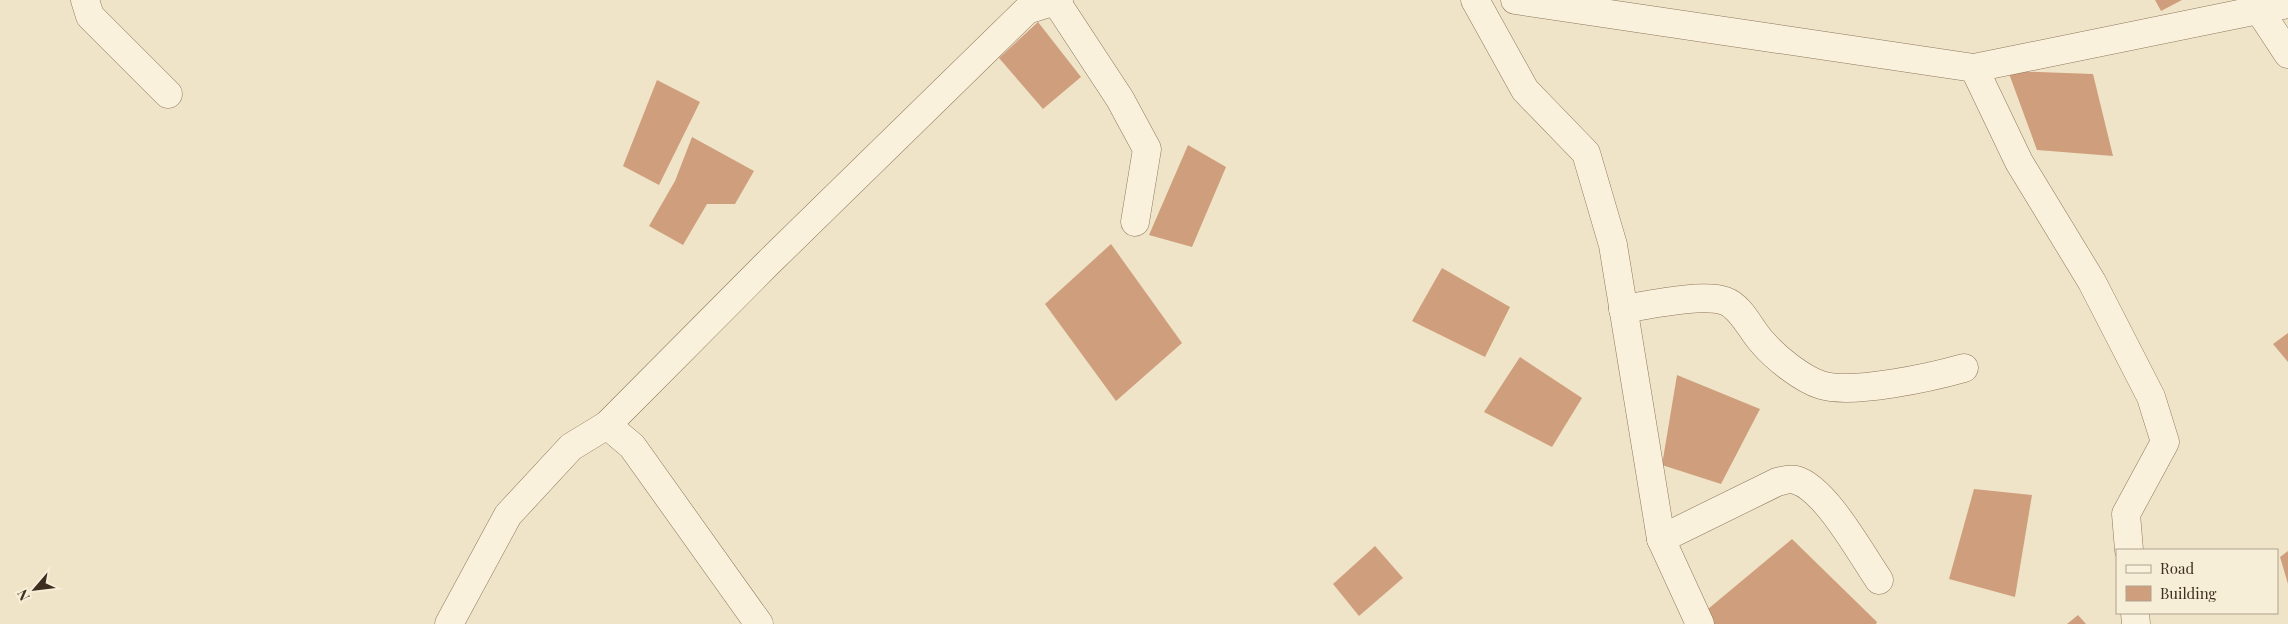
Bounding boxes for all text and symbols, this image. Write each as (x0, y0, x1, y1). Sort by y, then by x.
legend (2116, 549, 2278, 614)
text: Road (2160, 558, 2194, 578)
north arrow (10, 564, 60, 614)
text: Building (2160, 583, 2217, 603)
text: N (12, 586, 34, 604)

